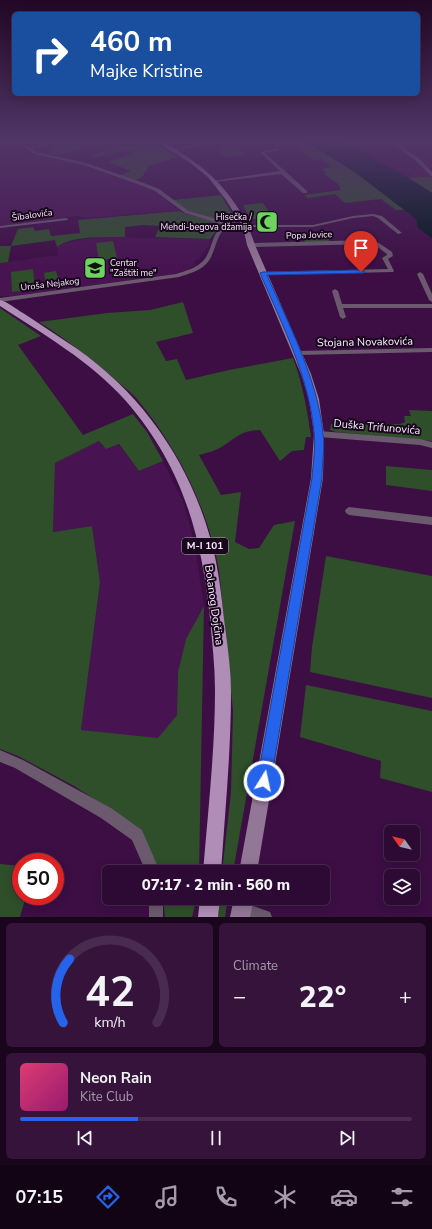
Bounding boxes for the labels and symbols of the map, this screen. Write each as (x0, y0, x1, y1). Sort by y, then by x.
street label: Šibalovića (11, 205, 53, 224)
mosque icon: Hisečka / Mehdi-begova džamija (254, 209, 280, 235)
place label: Hisečka / Mehdi-begova džamija (161, 211, 252, 233)
street label: Popa Jovice (286, 228, 333, 242)
pin (344, 231, 378, 272)
school or university icon: Centar "Zaštiti me" (82, 255, 108, 281)
place label: Centar "Zaštiti me" (110, 257, 157, 279)
street label: Uroša Nejakog (20, 274, 80, 294)
street label: Stojana Novakovića (317, 334, 413, 350)
street label: Duška Trifunovića (333, 416, 421, 438)
road number: M-I 101 (182, 538, 228, 554)
street label: Bolanog Dojčina (201, 564, 227, 646)
position arrow (243, 760, 285, 802)
north arrow (384, 825, 420, 861)
speed limit sign: 50 (12, 853, 64, 905)

